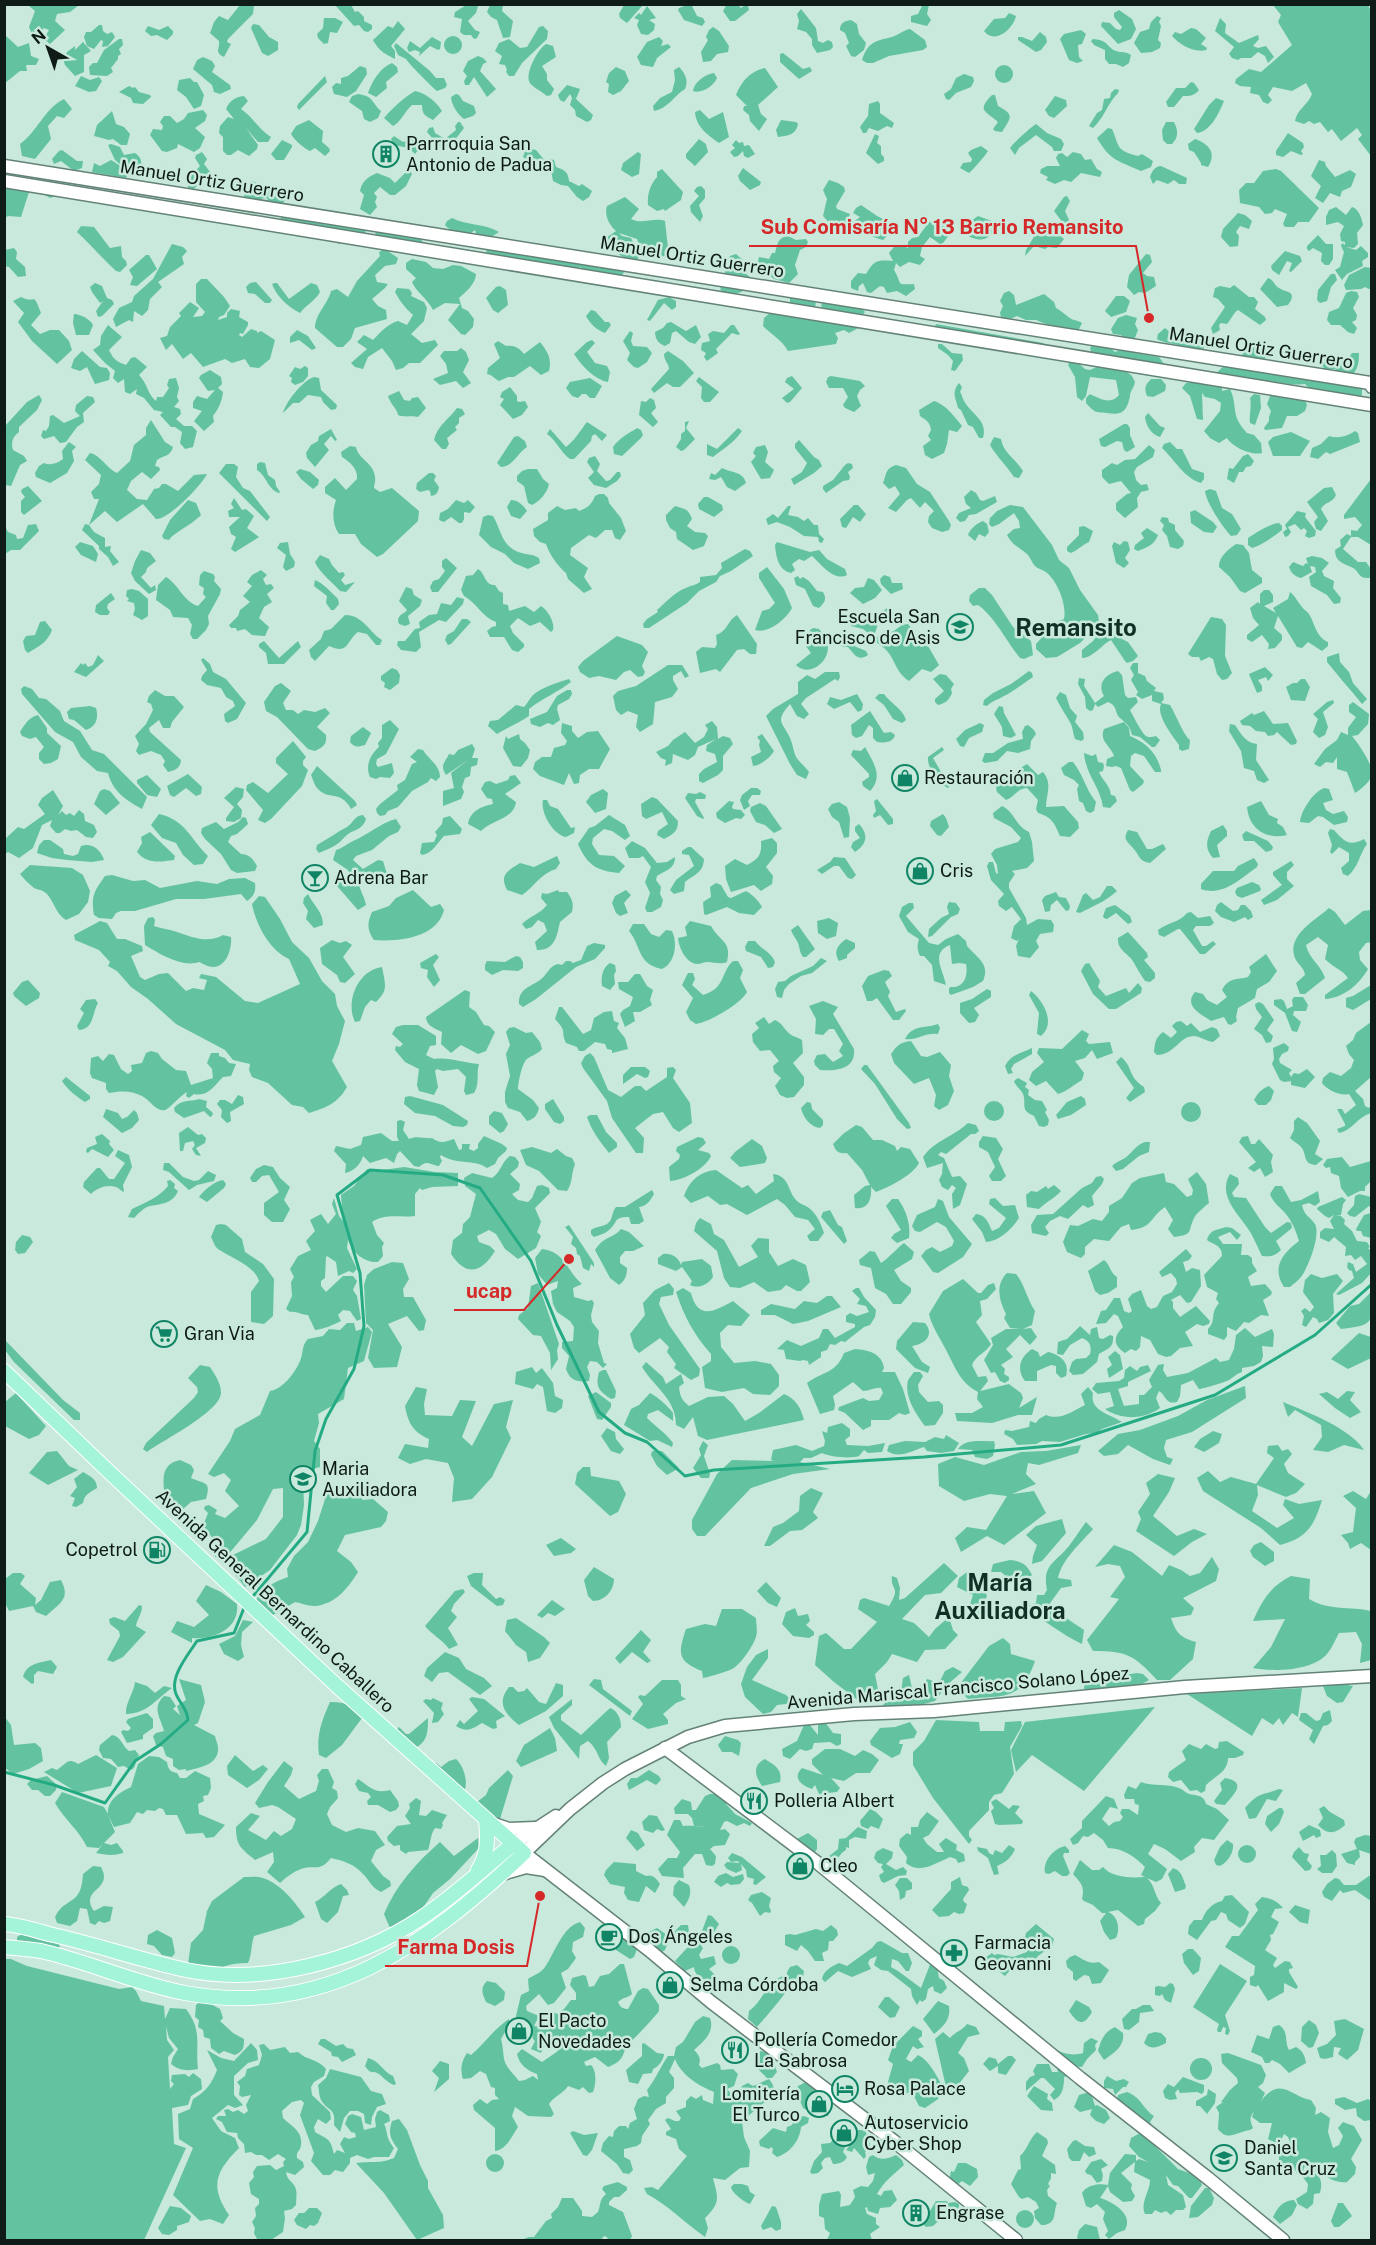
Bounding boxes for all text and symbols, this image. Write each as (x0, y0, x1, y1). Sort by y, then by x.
north arrow (18, 18, 78, 78)
text: N (28, 26, 50, 48)
place label: Parrroquia San Antonio de Padua (406, 133, 552, 175)
building icon: Parrroquia San Antonio de Padua (371, 139, 401, 169)
street label: Manuel Ortiz Guerrero (119, 156, 306, 205)
callout: Sub Comisaría N° 13 Barrio Remansito (749, 208, 1136, 246)
text: Sub Comisaría N° 13 Barrio Remansito (760, 215, 1124, 239)
street label: Manuel Ortiz Guerrero (599, 232, 786, 281)
street label: Manuel Ortiz Guerrero (1168, 323, 1355, 372)
place label: Escuela San Francisco de Asis (795, 606, 940, 648)
school or university icon: Escuela San Francisco de Asis (945, 612, 975, 642)
district label: Remansito (1015, 613, 1137, 641)
shop icon: Restauración (890, 763, 920, 793)
place label: Restauración (924, 767, 1034, 788)
shop icon: Cris (905, 856, 935, 886)
place label: Cris (940, 860, 973, 881)
bar icon: Adrena Bar (300, 863, 330, 893)
place label: Adrena Bar (334, 867, 428, 888)
callout: ucap (454, 1272, 524, 1310)
text: ucap (466, 1279, 512, 1303)
supermarket icon: Gran Via (149, 1319, 179, 1349)
place label: Gran Via (184, 1323, 255, 1344)
place label: Maria Auxiliadora (322, 1458, 417, 1500)
school or university icon: Maria Auxiliadora (288, 1464, 318, 1494)
street label: Avenida General Bernardino Caballero (152, 1484, 399, 1717)
fuel station icon: Copetrol (142, 1535, 172, 1565)
place label: Copetrol (65, 1539, 138, 1560)
district label: María Auxiliadora (934, 1568, 1066, 1624)
street label: Avenida Mariscal Francisco Solano López (786, 1662, 1130, 1713)
restaurant icon: Polleria Albert (739, 1786, 769, 1816)
place label: Polleria Albert (774, 1790, 895, 1811)
shop icon: Cleo (785, 1851, 815, 1881)
place label: Cleo (820, 1855, 858, 1876)
cafe icon: Dos Ángeles (594, 1922, 624, 1952)
place label: Dos Ángeles (628, 1925, 733, 1947)
callout: Farma Dosis (385, 1928, 527, 1966)
place label: Farmacia Geovanni (974, 1932, 1051, 1974)
text: Farma Dosis (397, 1935, 515, 1959)
pharmacy icon: Farmacia Geovanni (939, 1938, 969, 1968)
shop icon: Selma Córdoba (655, 1970, 685, 2000)
place label: Selma Córdoba (690, 1974, 818, 1995)
place label: El Pacto Novedades (538, 2010, 631, 2052)
shop icon: El Pacto Novedades (504, 2016, 534, 2046)
place label: Pollería Comedor La Sabrosa (754, 2029, 898, 2071)
restaurant icon: Pollería Comedor La Sabrosa (720, 2035, 750, 2065)
hotel icon: Rosa Palace (830, 2074, 860, 2104)
place label: Rosa Palace (864, 2078, 966, 2099)
place label: Lomitería El Turco (721, 2083, 800, 2125)
shop icon: Lomitería El Turco (804, 2089, 834, 2119)
place label: Autoservicio Cyber Shop (864, 2112, 968, 2154)
shop icon: Autoservicio Cyber Shop (829, 2118, 859, 2148)
place label: Daniel Santa Cruz (1244, 2137, 1336, 2179)
school or university icon: Daniel Santa Cruz (1209, 2143, 1239, 2173)
building icon: Engrase (901, 2198, 931, 2228)
place label: Engrase (936, 2202, 1004, 2223)

